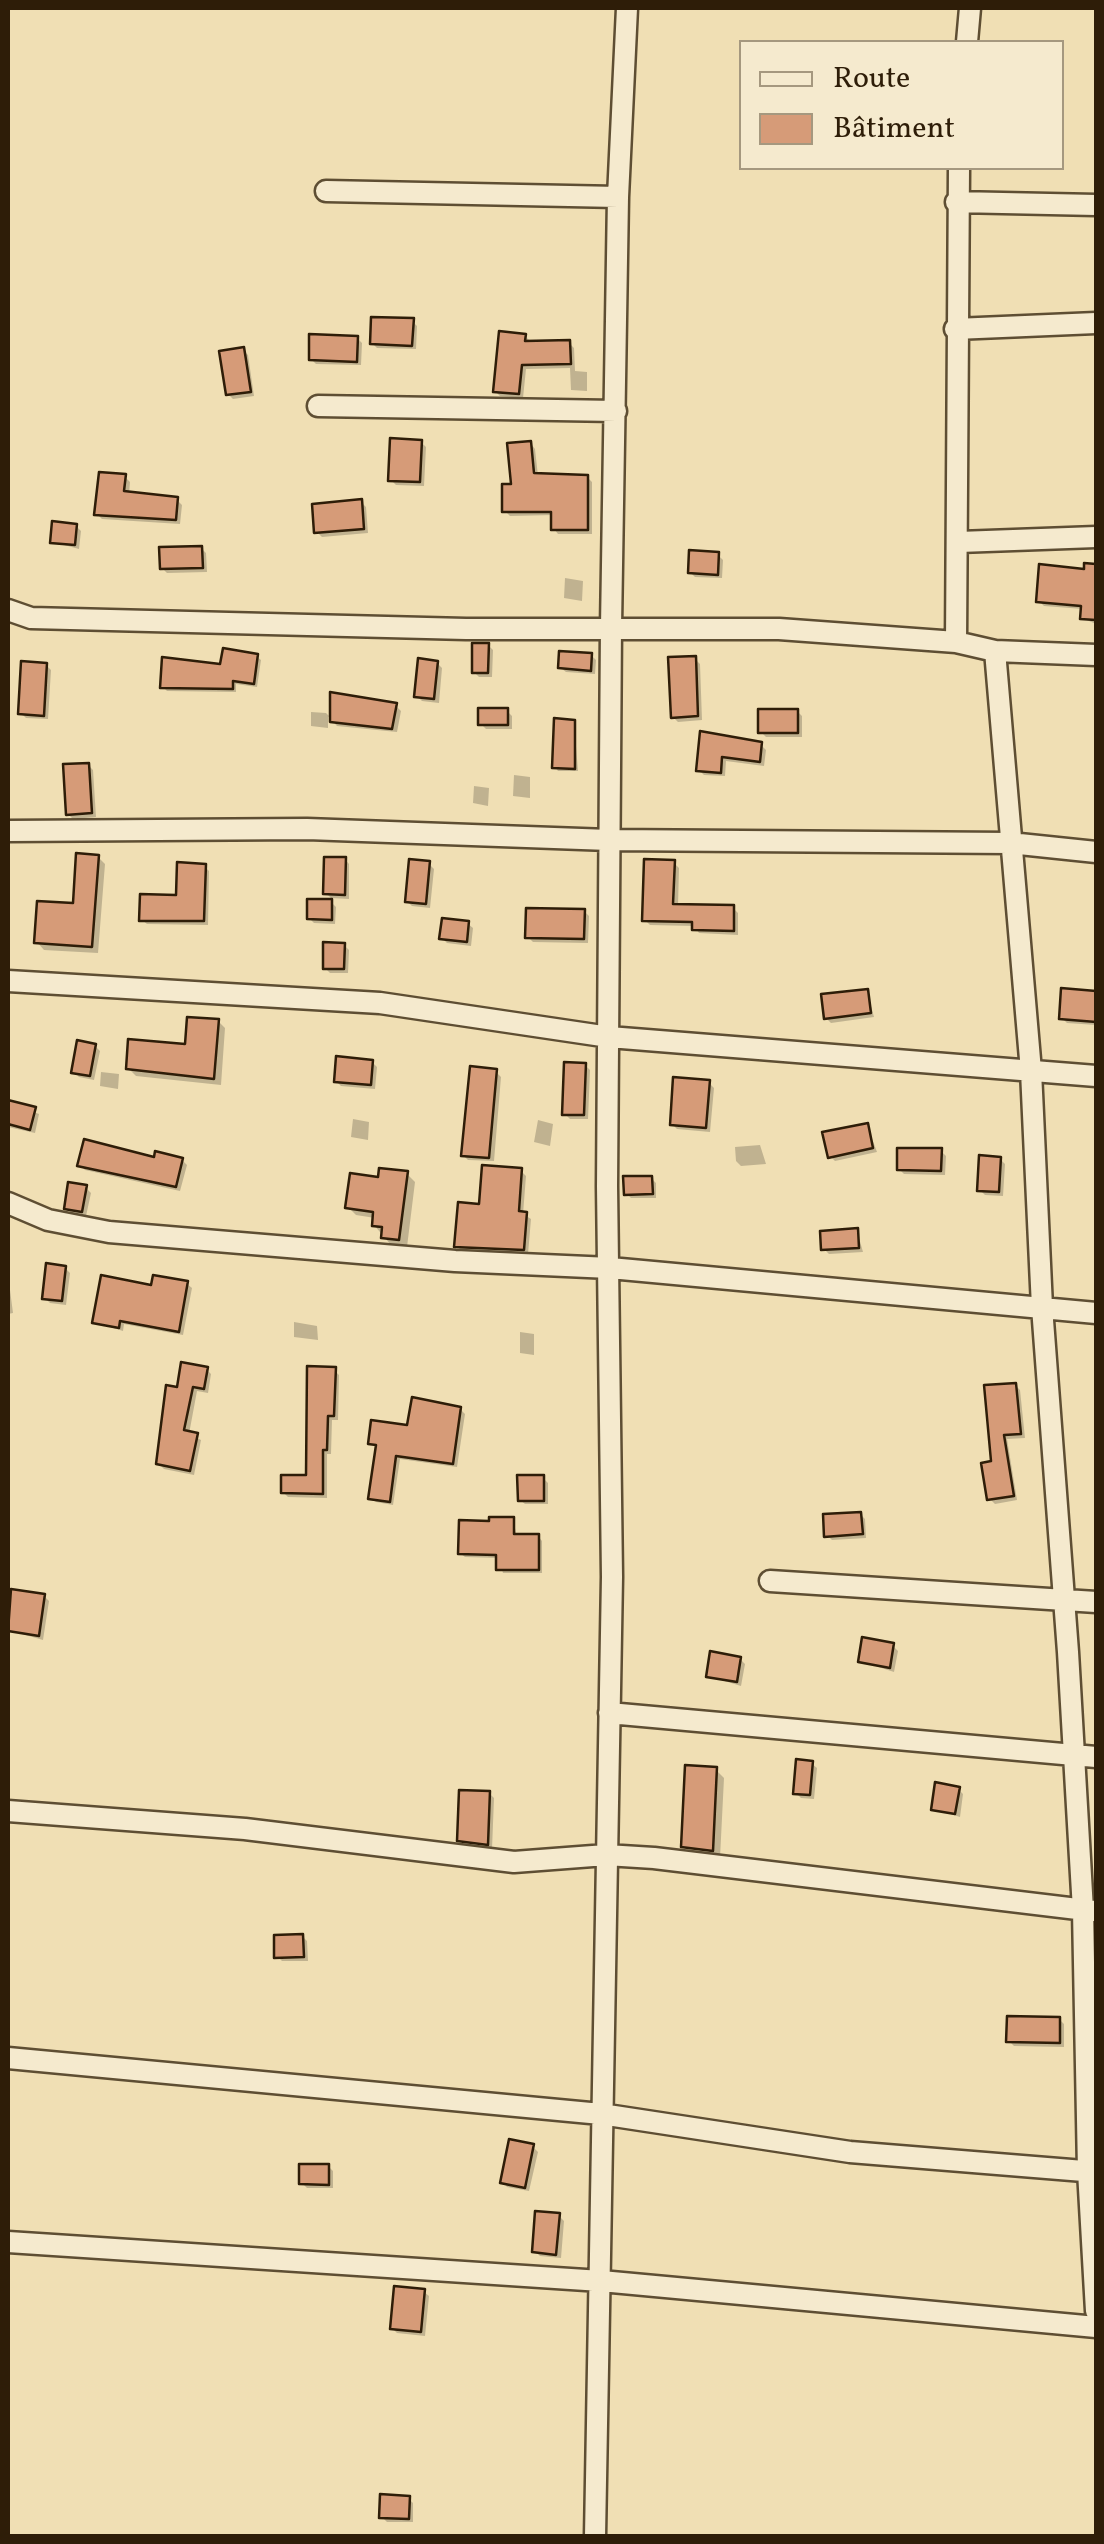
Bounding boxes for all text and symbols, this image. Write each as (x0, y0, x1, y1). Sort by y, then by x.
legend (739, 40, 1064, 170)
text: Route (833, 58, 910, 100)
text: Bâtiment (833, 108, 955, 150)

